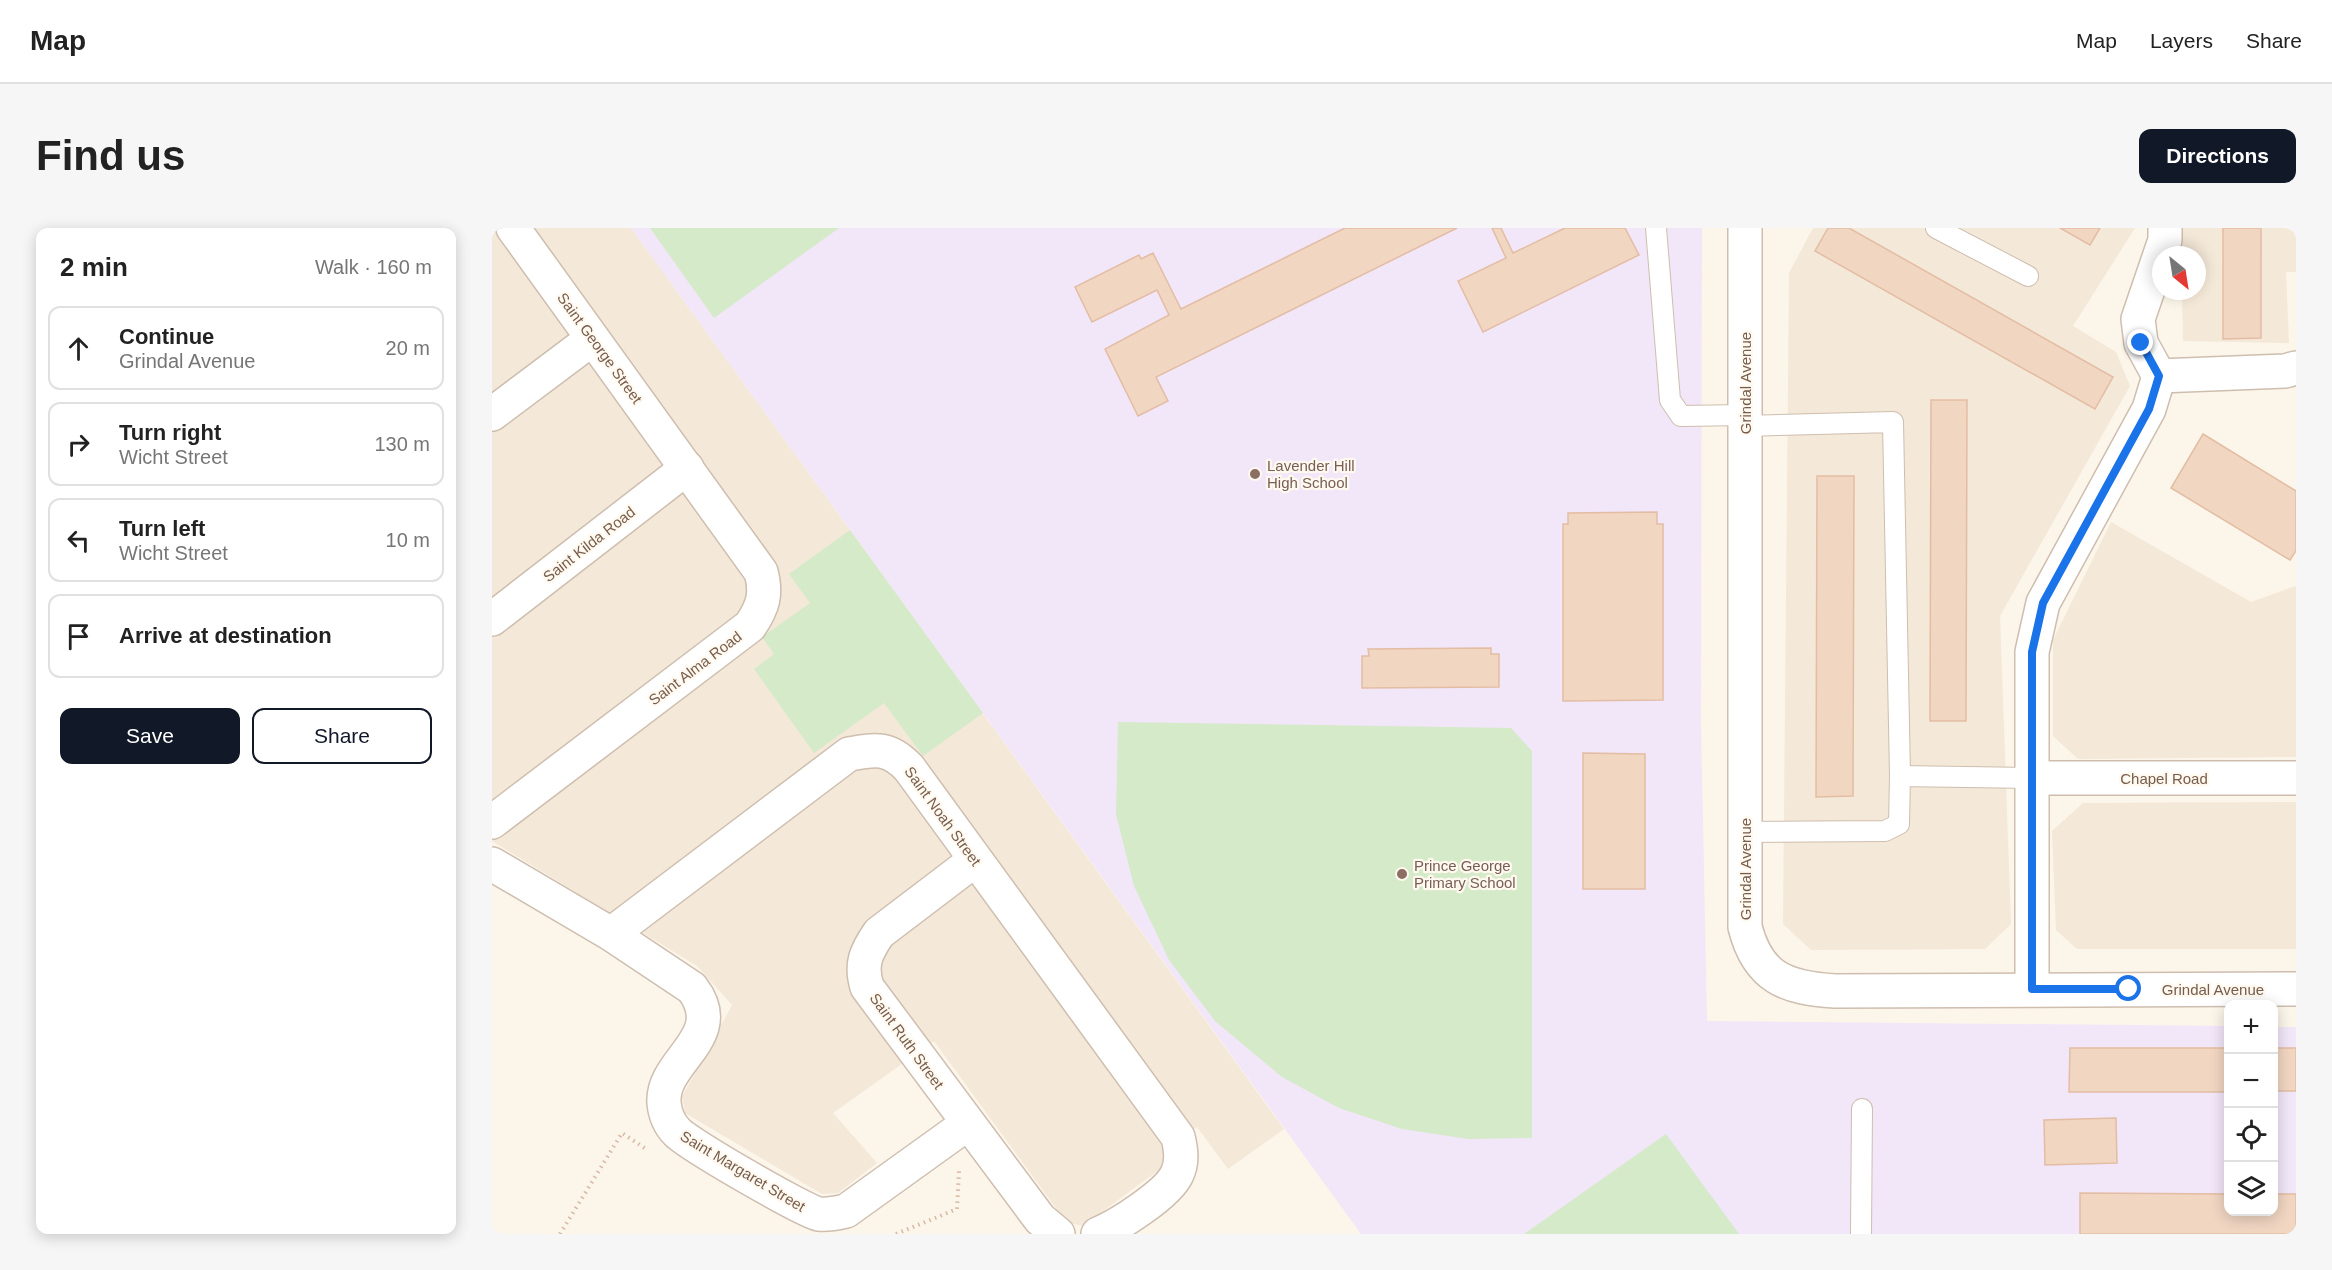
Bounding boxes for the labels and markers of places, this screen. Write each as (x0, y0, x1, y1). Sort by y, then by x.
place label: Lavender Hill High School (1267, 457, 1355, 491)
marker: Lavender Hill High School (1248, 467, 1262, 481)
place label: Prince George Primary School (1414, 857, 1516, 891)
marker: Prince George Primary School (1395, 867, 1409, 881)

